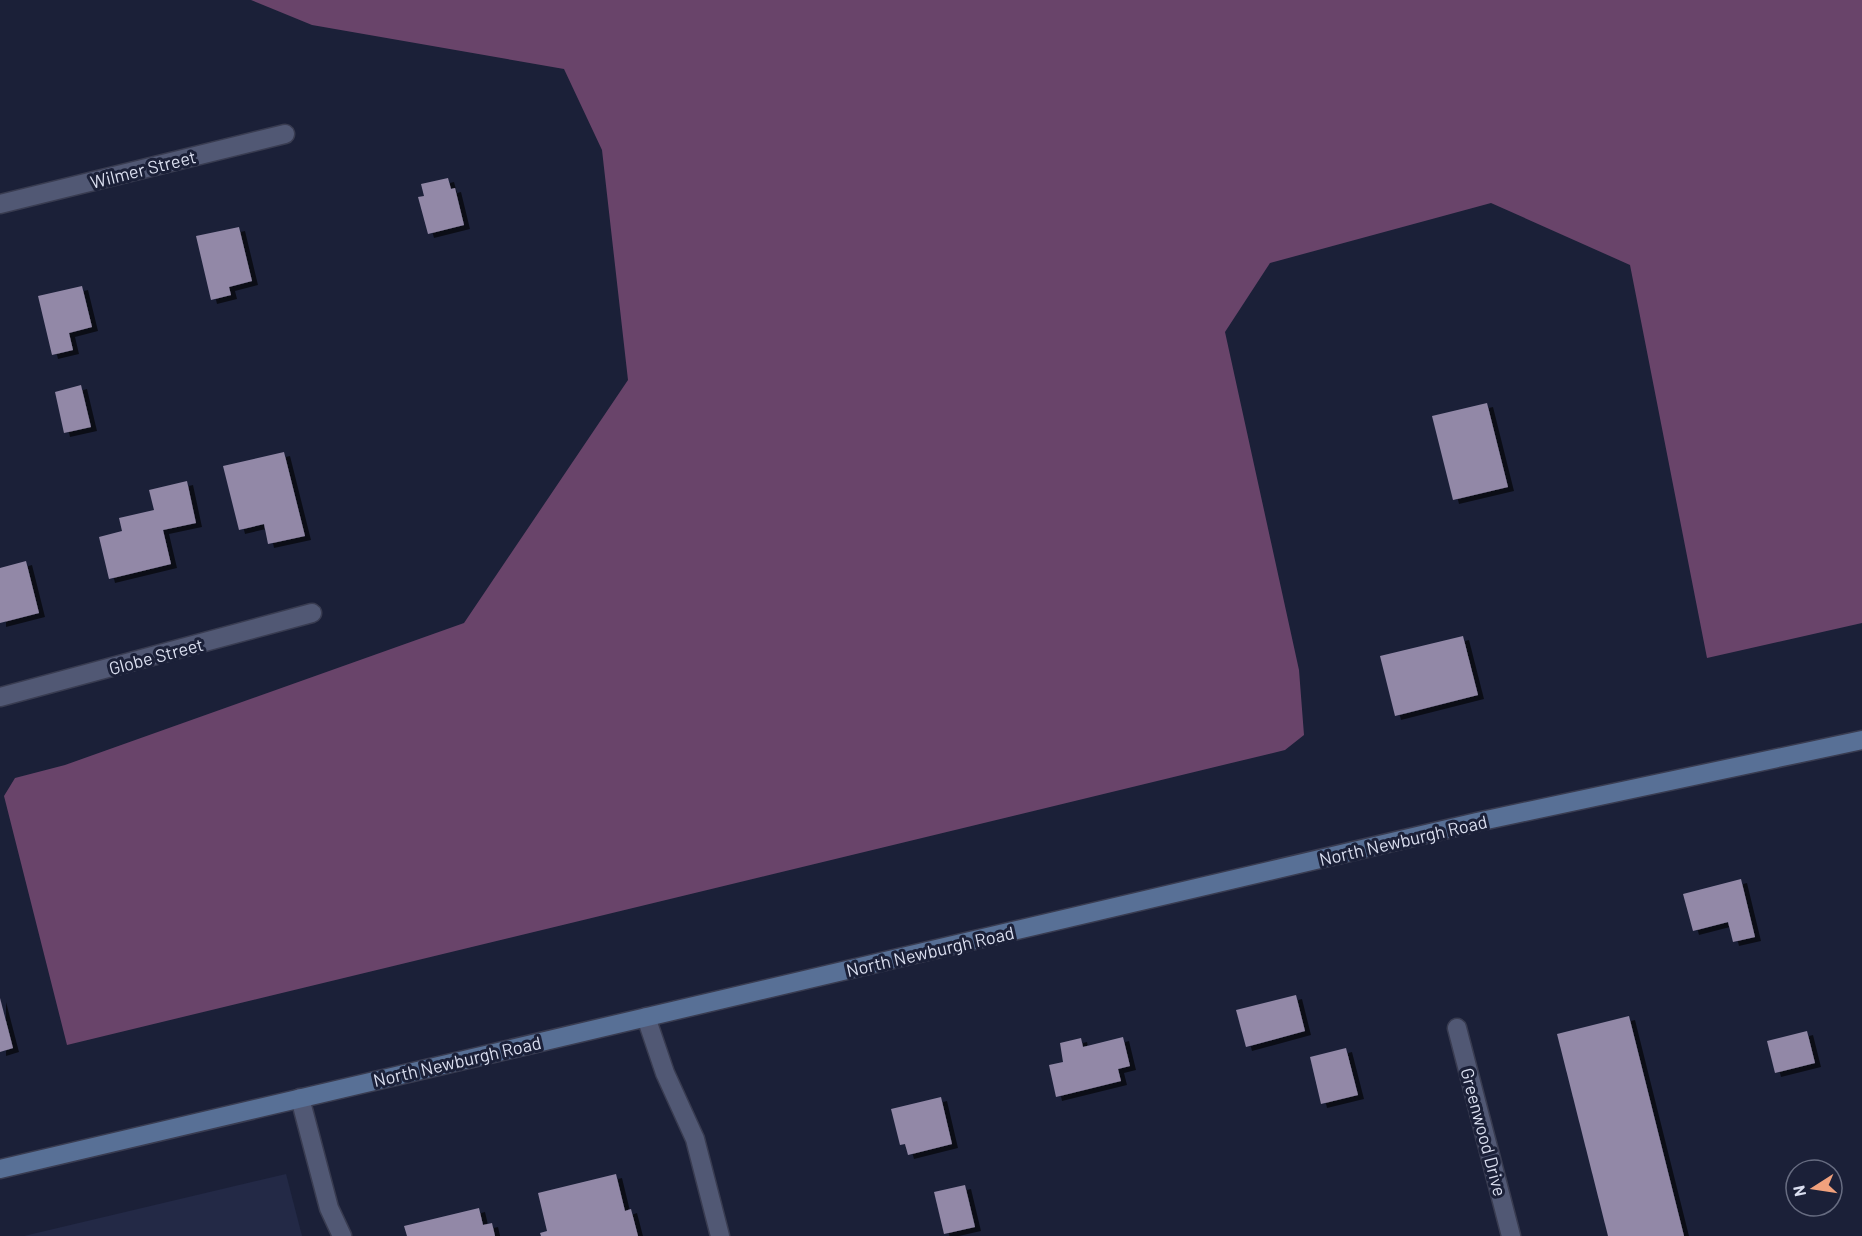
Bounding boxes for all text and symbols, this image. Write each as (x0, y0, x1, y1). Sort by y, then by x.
street label: Wilmer Street (88, 145, 198, 193)
street label: Globe Street (106, 633, 206, 679)
street label: North Newburgh Road (1317, 810, 1489, 870)
street label: North Newburgh Road (844, 921, 1016, 981)
street label: North Newburgh Road (371, 1031, 543, 1091)
street label: Greenwood Drive (1456, 1065, 1512, 1199)
north arrow (1784, 1158, 1844, 1218)
text: N (1788, 1184, 1809, 1198)

